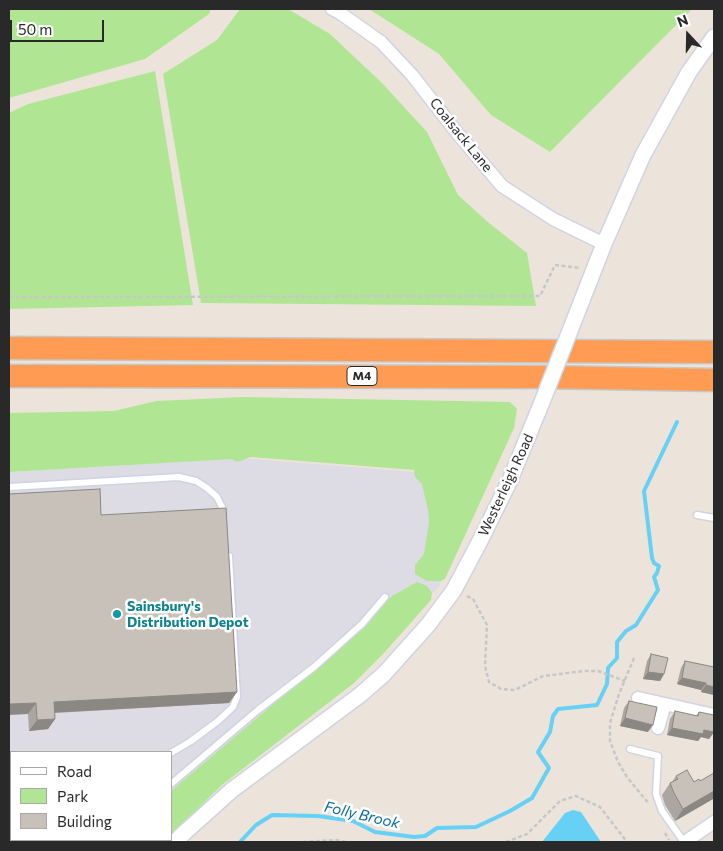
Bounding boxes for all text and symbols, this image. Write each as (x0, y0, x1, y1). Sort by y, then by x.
scale bar (12, 10, 106, 42)
north arrow (663, 10, 713, 60)
text: N (674, 11, 690, 30)
text: 50 m (18, 20, 52, 38)
street label: Coalsack Lane (426, 95, 496, 175)
road number: M4 (347, 366, 377, 386)
street label: Westerleigh Road (475, 431, 537, 539)
place label: Sainsbury's Distribution Depot (127, 598, 249, 630)
marker: Sainsbury's Distribution Depot (111, 608, 123, 620)
legend (10, 751, 172, 841)
text: Road (57, 762, 92, 780)
text: Park (57, 787, 88, 805)
water label: Folly Brook (322, 798, 402, 832)
text: Building (57, 812, 112, 830)

